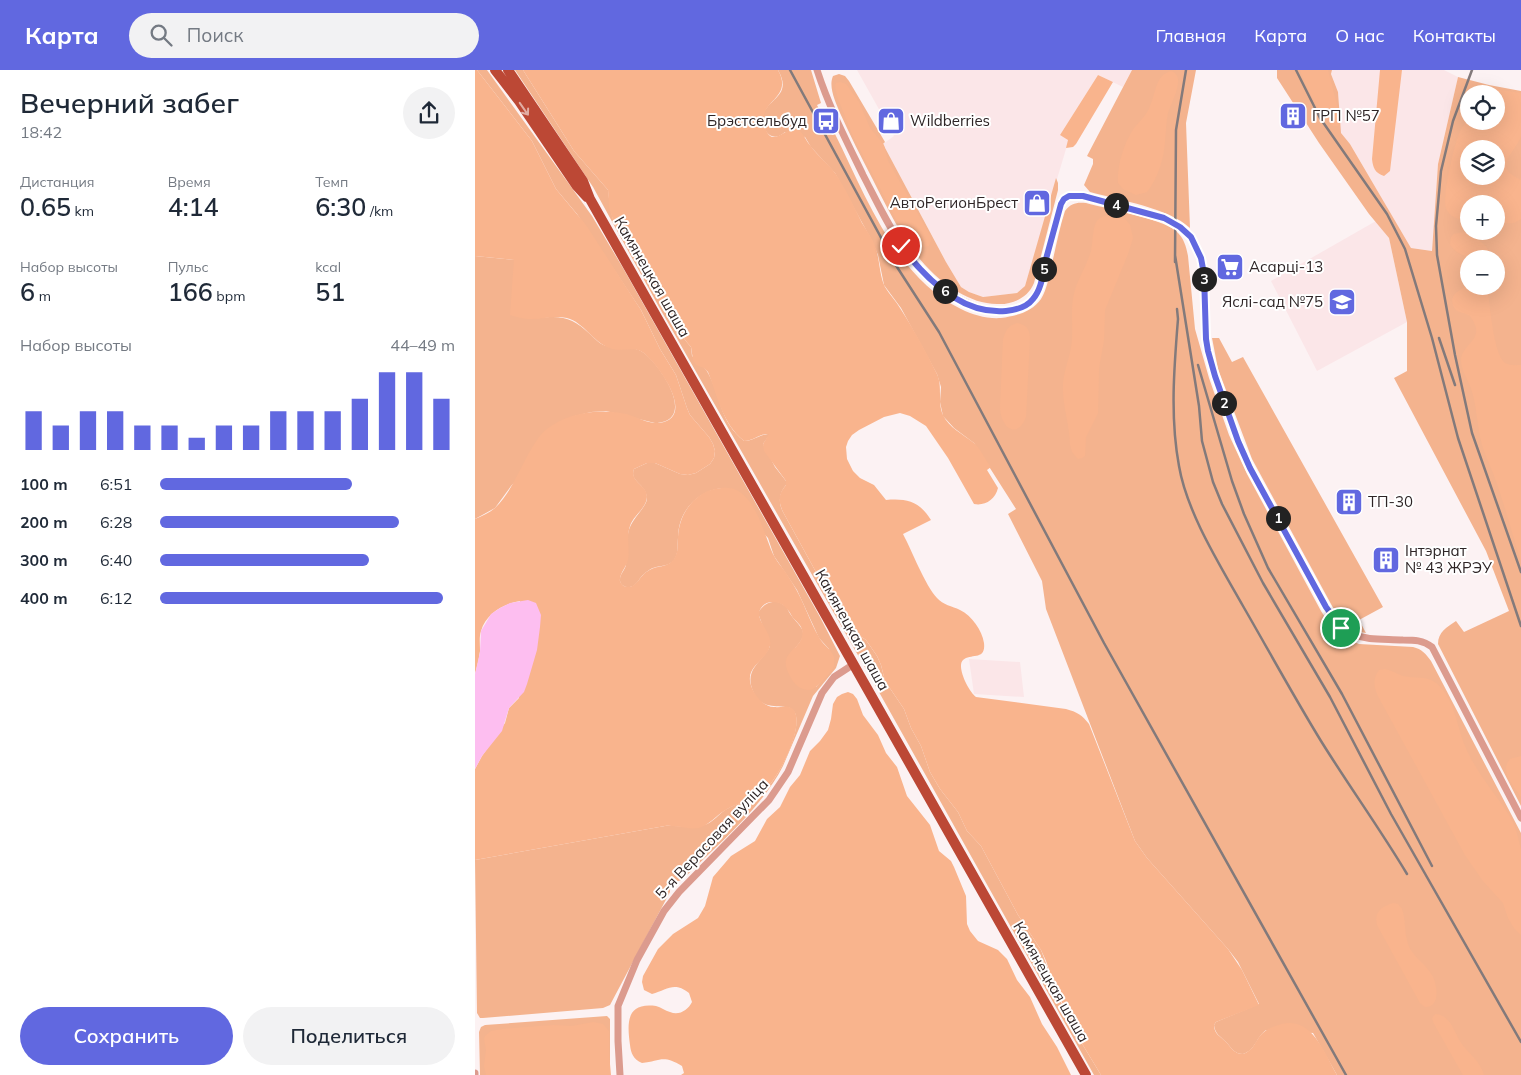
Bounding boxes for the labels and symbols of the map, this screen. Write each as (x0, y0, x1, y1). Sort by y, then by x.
building icon: ГРП №57 (1278, 101, 1308, 131)
one-way arrow (519, 102, 529, 116)
bus stop icon: Брэстсельбуд (811, 106, 841, 136)
shop icon: Wildberries (876, 106, 906, 136)
place label: ГРП №57 (1312, 106, 1380, 125)
place label: Брэстсельбуд (707, 111, 807, 130)
place label: Wildberries (910, 111, 990, 130)
shop icon: АвтоРегионБрест (1022, 188, 1052, 218)
pin: 4 (1103, 192, 1129, 218)
place label: АвтоРегионБрест (890, 193, 1018, 212)
street label: Камянецкая шаша (610, 213, 695, 340)
pin (880, 225, 922, 267)
supermarket icon: Асарці-13 (1215, 252, 1245, 282)
pin: 5 (1031, 256, 1057, 282)
place label: Асарці-13 (1249, 257, 1323, 276)
pin: 3 (1191, 266, 1217, 292)
pin: 6 (933, 278, 957, 304)
school or university icon: Яслі-сад №75 (1327, 287, 1357, 317)
place label: Яслі-сад №75 (1222, 292, 1323, 311)
pin: 2 (1211, 390, 1237, 416)
building icon: ТП-30 (1334, 487, 1364, 517)
place label: ТП-30 (1368, 492, 1413, 511)
pin: 1 (1265, 506, 1291, 530)
place label: Інтэрнат № 43 ЖРЭУ (1405, 541, 1492, 577)
building icon: Інтэрнат № 43 ЖРЭУ (1371, 545, 1401, 575)
street label: Камянецкая шаша (811, 566, 894, 694)
pin (1320, 607, 1362, 649)
street label: 5-я Верасовая вуліца (651, 775, 772, 903)
street label: Камянецкая шаша (1009, 918, 1094, 1045)

